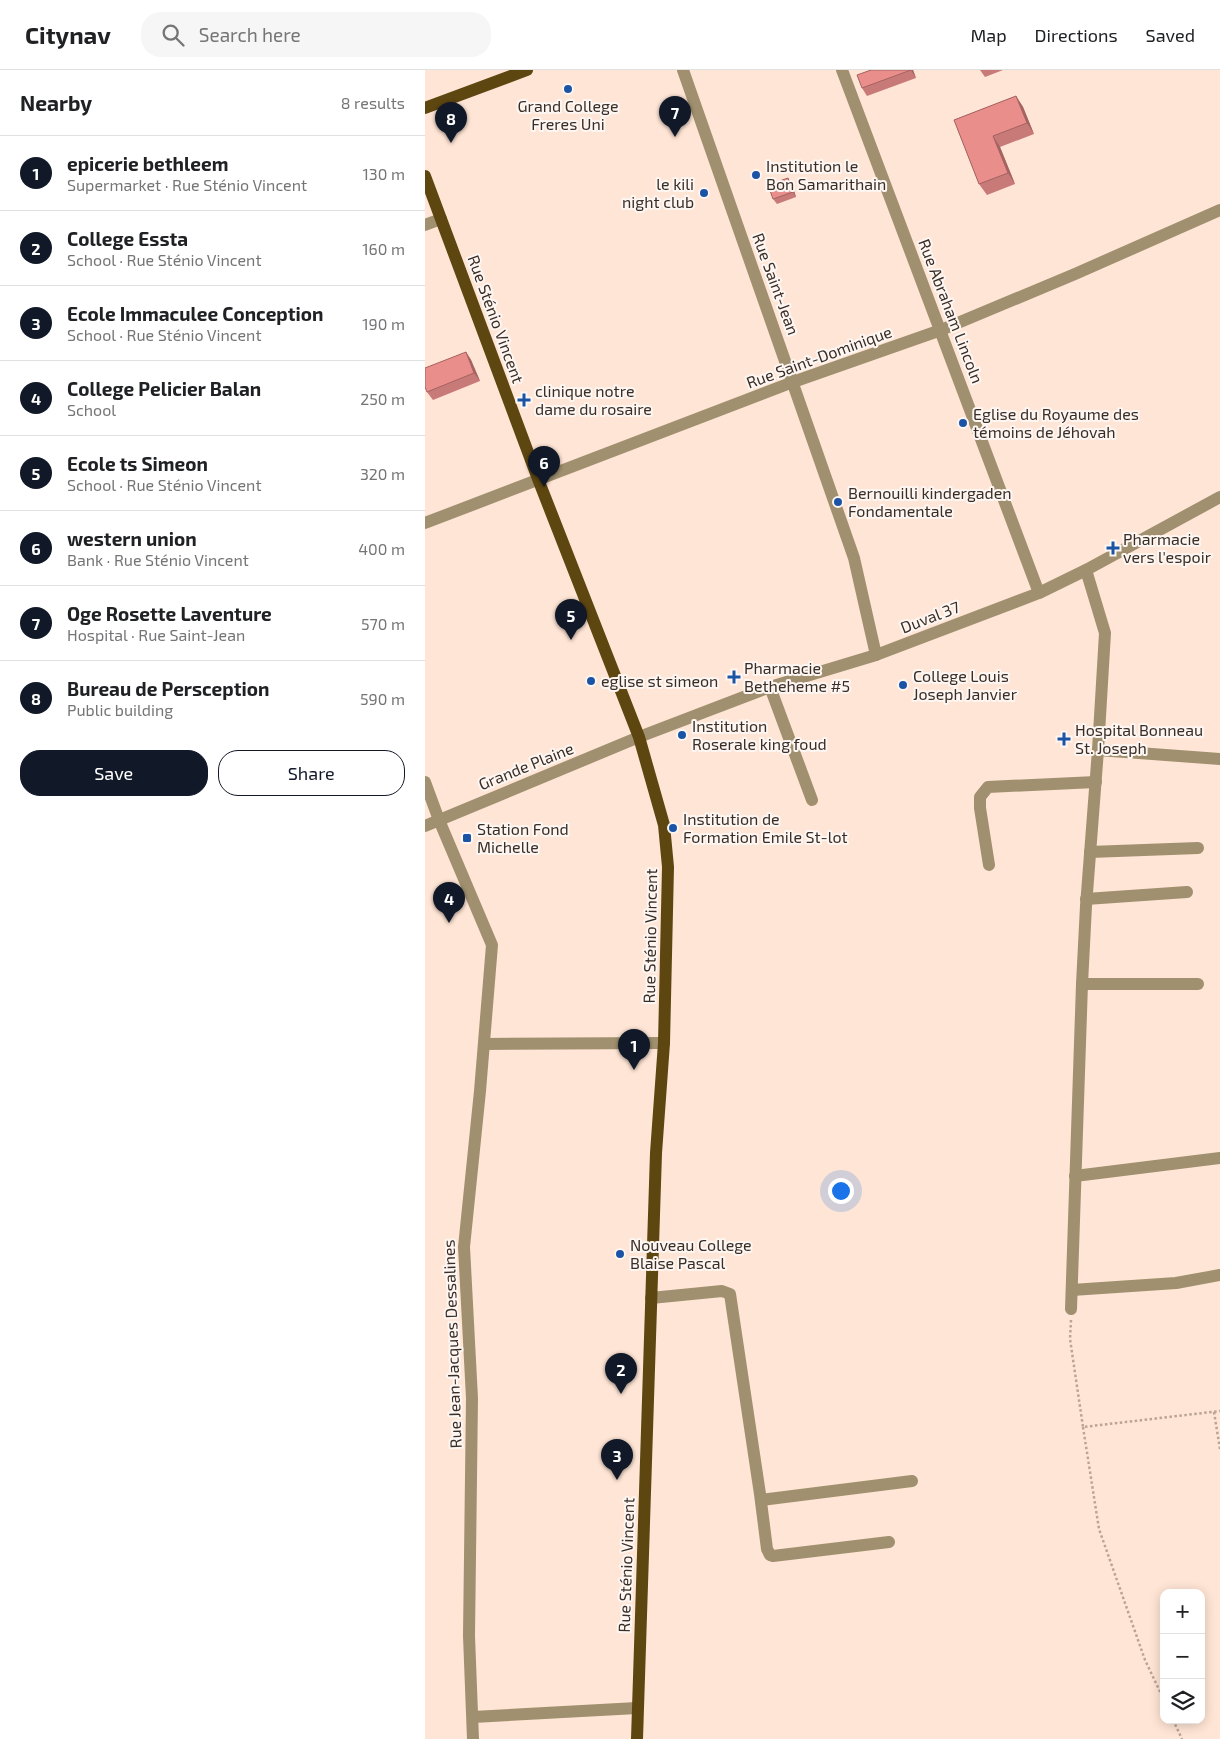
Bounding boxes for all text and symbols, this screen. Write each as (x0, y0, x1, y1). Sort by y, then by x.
search box (141, 12, 491, 57)
text: Citynav (25, 20, 111, 49)
icon: search (159, 21, 187, 49)
text: Search here (199, 23, 301, 46)
text: Map (970, 24, 1007, 46)
text: Directions (1035, 24, 1118, 46)
text: Saved (1146, 24, 1195, 46)
marker: Grand College Freres Uni (562, 83, 574, 95)
text: Nearby (20, 90, 92, 115)
text: 8 results (341, 93, 405, 112)
place label: Grand College Freres Uni (517, 96, 619, 133)
pin: 7 (659, 96, 691, 137)
pin: 8 (435, 102, 467, 143)
text: epicerie bethleem (67, 152, 228, 175)
place label: Institution le Bon Samarithain (766, 156, 886, 193)
text: 1 (33, 164, 39, 183)
text: 130 m (363, 164, 405, 183)
marker: Institution le Bon Samarithain (750, 169, 762, 181)
place label: le kili night club (622, 174, 694, 211)
text: Supermarket · Rue Sténio Vincent (67, 175, 307, 194)
marker: le kili night club (698, 187, 710, 199)
text: College Essta (67, 227, 188, 250)
street label: Rue Saint-Jean (749, 230, 804, 337)
street label: Rue Abraham Lincoln (915, 236, 988, 386)
text: 2 (31, 239, 41, 258)
text: 160 m (362, 239, 405, 258)
text: School · Rue Sténio Vincent (67, 250, 262, 269)
street label: Rue Sténio Vincent (464, 252, 528, 385)
text: Ecole Immaculee Conception (67, 302, 323, 325)
text: 3 (31, 314, 41, 333)
text: 190 m (362, 314, 405, 333)
street label: Rue Saint-Dominique (744, 321, 894, 392)
text: School · Rue Sténio Vincent (67, 325, 262, 344)
text: College Pelicier Balan (67, 377, 261, 400)
place label: clinique notre dame du rosaire (535, 381, 652, 418)
text: 4 (31, 389, 41, 408)
text: 250 m (360, 389, 405, 408)
marker: clinique notre dame du rosaire (517, 393, 531, 407)
text: School (67, 400, 116, 419)
place label: Eglise du Royaume des témoins de Jéhovah (973, 404, 1139, 441)
marker: Eglise du Royaume des témoins de Jéhovah (957, 417, 969, 429)
pin: 6 (528, 446, 560, 487)
text: Ecole ts Simeon (67, 452, 208, 475)
text: 5 (32, 464, 40, 483)
text: 320 m (360, 464, 405, 483)
text: School · Rue Sténio Vincent (67, 475, 262, 494)
place label: Bernouilli kindergaden Fondamentale (848, 483, 1012, 520)
marker: Bernouilli kindergaden Fondamentale (832, 496, 844, 508)
text: western union (67, 527, 197, 550)
place label: Pharmacie vers l'espoir (1123, 529, 1212, 566)
text: 6 (31, 539, 41, 558)
text: 400 m (358, 539, 405, 558)
marker: Pharmacie vers l'espoir (1107, 542, 1119, 554)
text: Bank · Rue Sténio Vincent (67, 550, 249, 569)
street label: Duval 37 (898, 597, 962, 637)
pin: 5 (555, 599, 587, 640)
text: Oge Rosette Laventure (67, 602, 272, 625)
text: 7 (32, 614, 40, 633)
text: 570 m (361, 614, 405, 633)
text: Hospital · Rue Saint-Jean (67, 625, 245, 644)
place label: Pharmacie Betheheme #5 (744, 658, 850, 695)
place label: College Louis Joseph Janvier (913, 666, 1018, 703)
place label: eglise st simeon (601, 671, 718, 690)
marker: Pharmacie Betheheme #5 (728, 671, 740, 683)
marker: eglise st simeon (585, 675, 597, 687)
text: Bureau de Persception (67, 677, 269, 700)
marker: College Louis Joseph Janvier (897, 679, 909, 691)
text: 8 (31, 689, 41, 708)
text: 590 m (360, 689, 405, 708)
text: Public building (67, 700, 173, 719)
place label: Institution Roserale king foud (692, 716, 827, 753)
place label: Hospital Bonneau St. Joseph (1075, 720, 1203, 757)
marker: Institution Roserale king foud (676, 729, 688, 741)
marker: Hospital Bonneau St. Joseph (1057, 732, 1071, 746)
street label: Grande Plaine (476, 738, 576, 793)
button: Save (20, 750, 208, 796)
button: Share (218, 750, 405, 796)
place label: Institution de Formation Emile St-lot (683, 809, 848, 846)
place label: Station Fond Michelle (477, 819, 569, 856)
marker: Institution de Formation Emile St-lot (667, 822, 679, 834)
marker: Station Fond Michelle (461, 832, 473, 844)
street label: Rue Sténio Vincent (639, 868, 660, 1004)
pin: 4 (433, 882, 465, 923)
pin: 1 (618, 1029, 650, 1070)
your location (828, 1178, 854, 1204)
place label: Nouveau College Blaise Pascal (630, 1235, 752, 1272)
street label: Rue Jean-Jacques Dessalines (438, 1239, 465, 1449)
marker: Nouveau College Blaise Pascal (614, 1248, 626, 1260)
pin: 2 (605, 1353, 637, 1394)
pin: 3 (601, 1439, 633, 1480)
street label: Rue Sténio Vincent (614, 1497, 637, 1633)
map controls (1160, 1589, 1205, 1724)
button: + (1160, 1589, 1205, 1634)
button: − (1160, 1634, 1205, 1679)
button: layers (1160, 1679, 1205, 1724)

